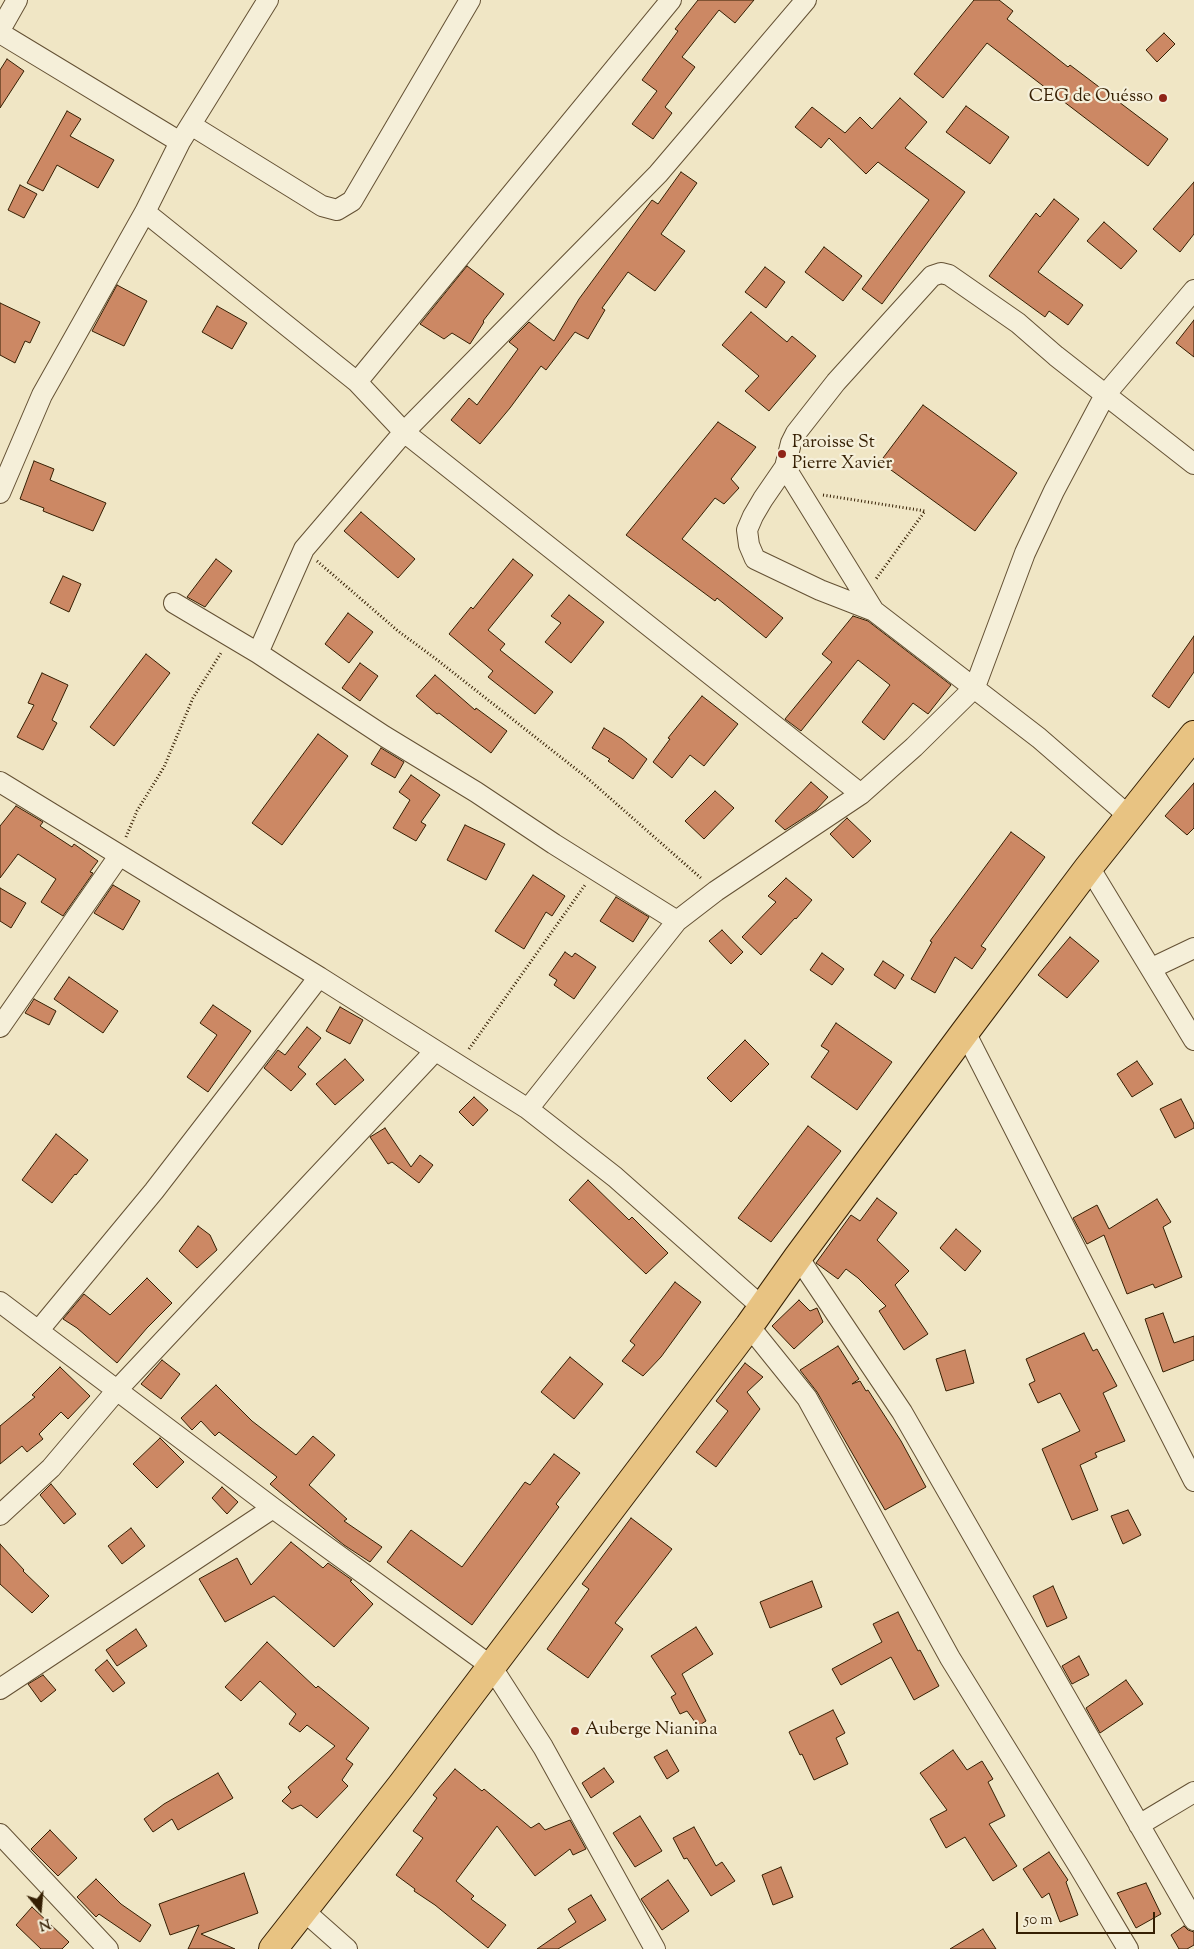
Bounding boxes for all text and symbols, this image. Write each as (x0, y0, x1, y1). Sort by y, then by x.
place label: CEG de Ouésso (1029, 87, 1153, 109)
marker: CEG de Ouésso (1157, 92, 1169, 104)
place label: Paroisse St Pierre Xavier (792, 433, 892, 476)
marker: Paroisse St Pierre Xavier (776, 448, 788, 460)
place label: Auberge Nianina (585, 1720, 717, 1742)
marker: Auberge Nianina (569, 1725, 581, 1737)
north arrow (15, 1884, 65, 1934)
scale bar (1019, 1902, 1158, 1934)
text: 50 m (1024, 1910, 1053, 1931)
text: N (36, 1912, 53, 1935)

